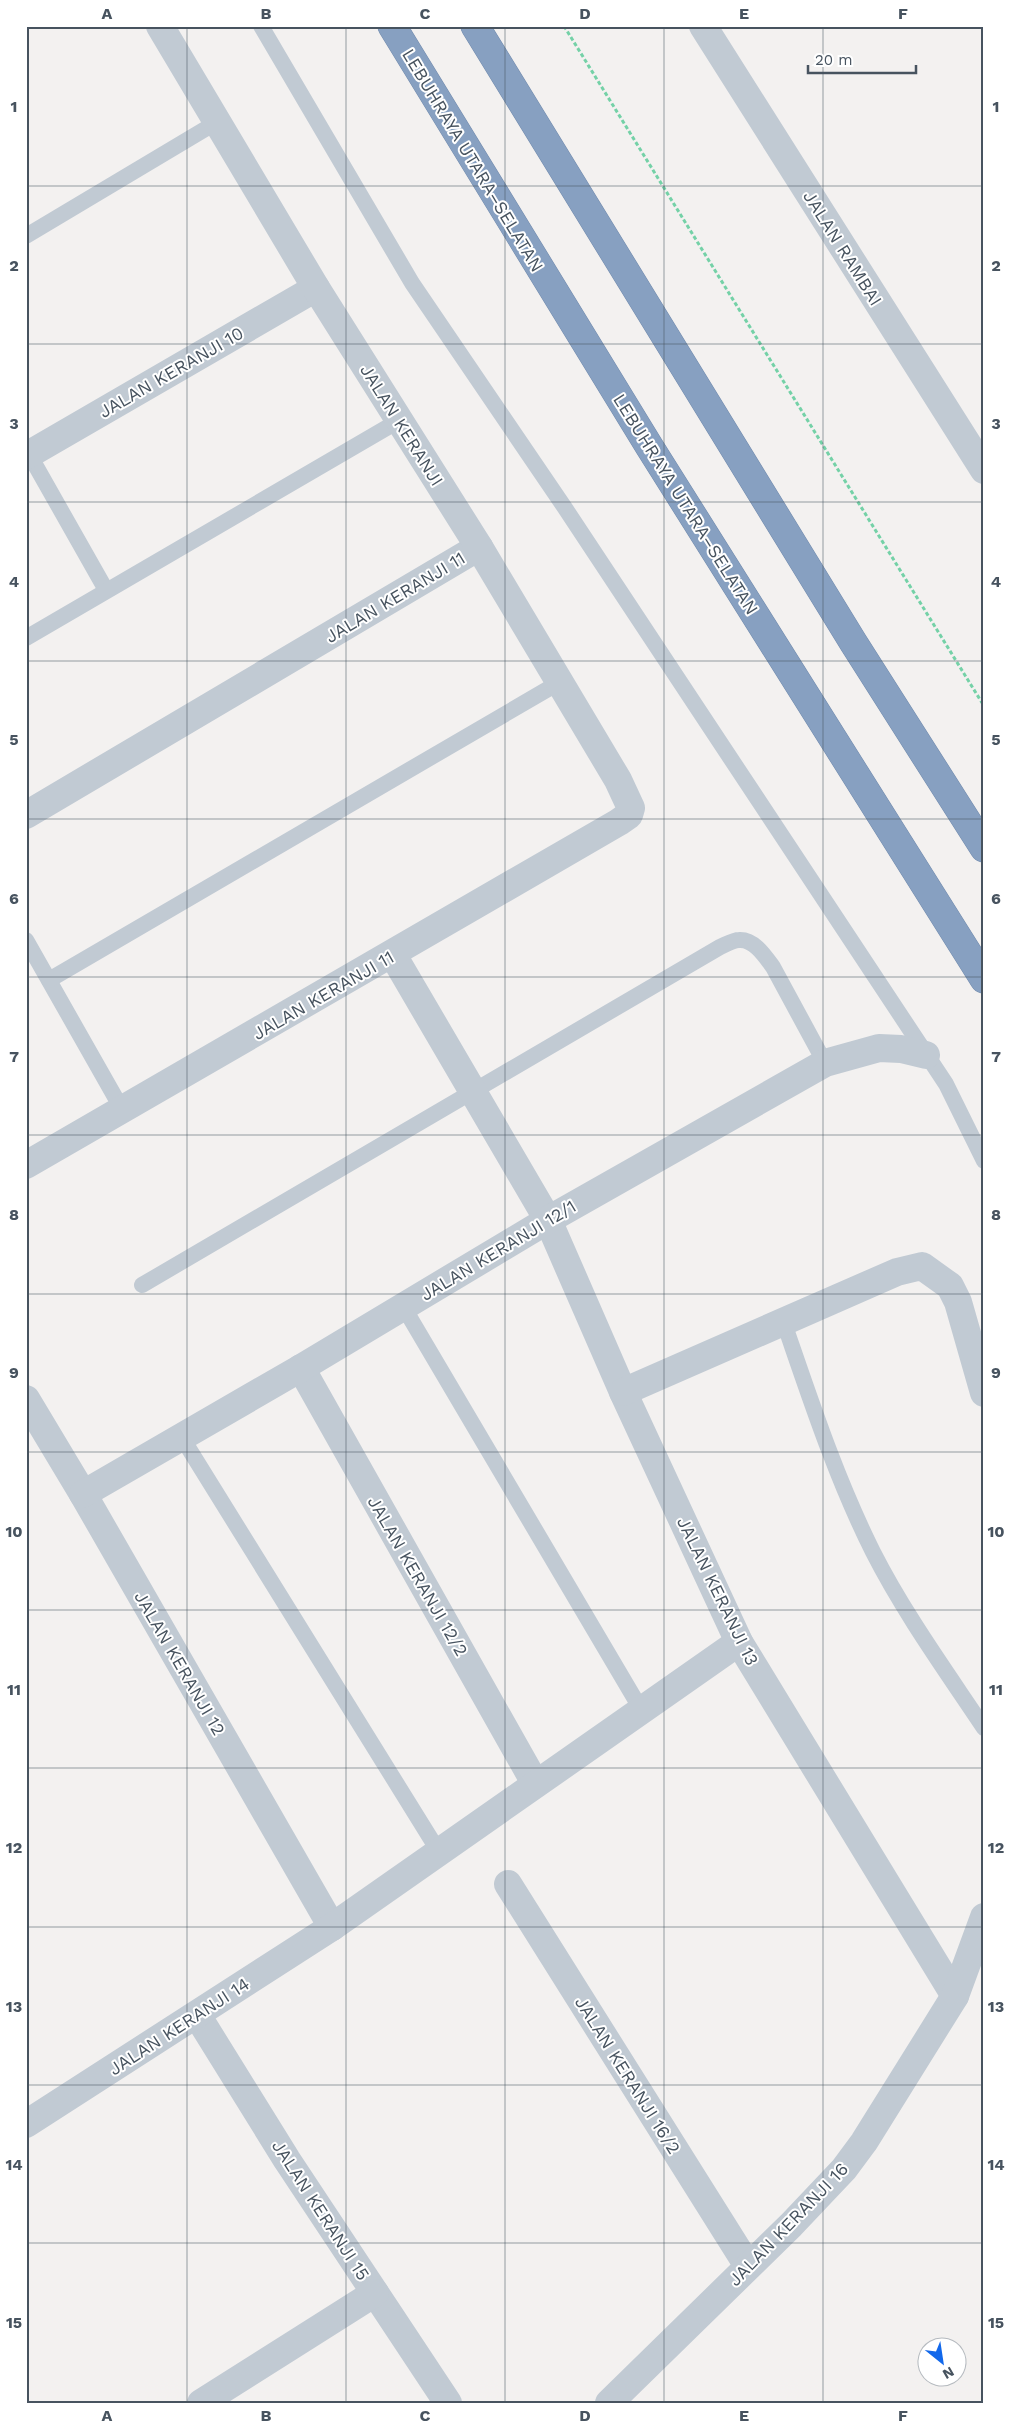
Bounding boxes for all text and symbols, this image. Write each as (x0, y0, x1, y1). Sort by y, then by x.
text: A (102, 4, 113, 23)
text: B (261, 4, 272, 23)
text: C (420, 4, 431, 23)
text: D (579, 4, 591, 23)
text: E (739, 4, 749, 23)
text: F (898, 4, 908, 23)
scale bar (808, 42, 915, 74)
street label: LEBUHRAYA UTARA–SELATAN (398, 45, 548, 275)
text: 20 m (815, 51, 853, 69)
text: 1 (11, 97, 17, 116)
text: 1 (993, 97, 999, 116)
street label: JALAN RAMBAI (799, 187, 887, 309)
text: 2 (9, 256, 19, 275)
text: 2 (991, 256, 1001, 275)
street label: JALAN KERANJI 10 (95, 322, 247, 422)
street label: JALAN KERANJI (356, 360, 448, 490)
street label: LEBUHRAYA UTARA–SELATAN (609, 390, 763, 618)
text: 3 (9, 414, 19, 433)
text: 3 (991, 414, 1001, 433)
street label: JALAN KERANJI 11 (321, 547, 469, 647)
text: 4 (9, 572, 19, 591)
text: 4 (991, 572, 1001, 591)
text: 5 (9, 730, 19, 749)
text: 5 (991, 730, 1001, 749)
text: 6 (9, 889, 19, 908)
text: 6 (991, 889, 1001, 908)
street label: JALAN KERANJI 11 (249, 946, 397, 1044)
text: 7 (9, 1047, 19, 1066)
text: 7 (991, 1047, 1001, 1066)
street label: JALAN KERANJI 12/1 (416, 1195, 580, 1305)
text: 8 (9, 1205, 19, 1224)
text: 8 (991, 1205, 1001, 1224)
text: 9 (9, 1363, 19, 1382)
text: 9 (991, 1363, 1001, 1382)
street label: JALAN KERANJI 12/2 (364, 1492, 472, 1660)
street label: JALAN KERANJI 13 (673, 1513, 763, 1669)
text: 10 (5, 1522, 23, 1541)
text: 10 (987, 1522, 1005, 1541)
street label: JALAN KERANJI 12 (130, 1587, 230, 1739)
text: 11 (7, 1680, 21, 1699)
text: 11 (989, 1680, 1003, 1699)
text: 12 (6, 1838, 22, 1857)
text: 12 (988, 1838, 1004, 1857)
street label: JALAN KERANJI 14 (105, 1973, 253, 2079)
street label: JALAN KERANJI 16/2 (571, 1992, 685, 2158)
text: 13 (6, 1997, 22, 2016)
text: 13 (988, 1997, 1004, 2016)
street label: JALAN KERANJI 15 (268, 2136, 374, 2284)
text: 14 (5, 2155, 23, 2174)
text: 14 (987, 2155, 1005, 2174)
street label: JALAN KERANJI 16 (724, 2158, 852, 2290)
text: 15 (6, 2313, 22, 2332)
text: 15 (988, 2313, 1004, 2332)
north arrow (918, 2336, 968, 2386)
text: N (940, 2364, 957, 2383)
text: A (102, 2406, 113, 2425)
text: B (261, 2406, 272, 2425)
text: C (420, 2406, 431, 2425)
text: D (579, 2406, 591, 2425)
text: E (739, 2406, 749, 2425)
text: F (898, 2406, 908, 2425)

